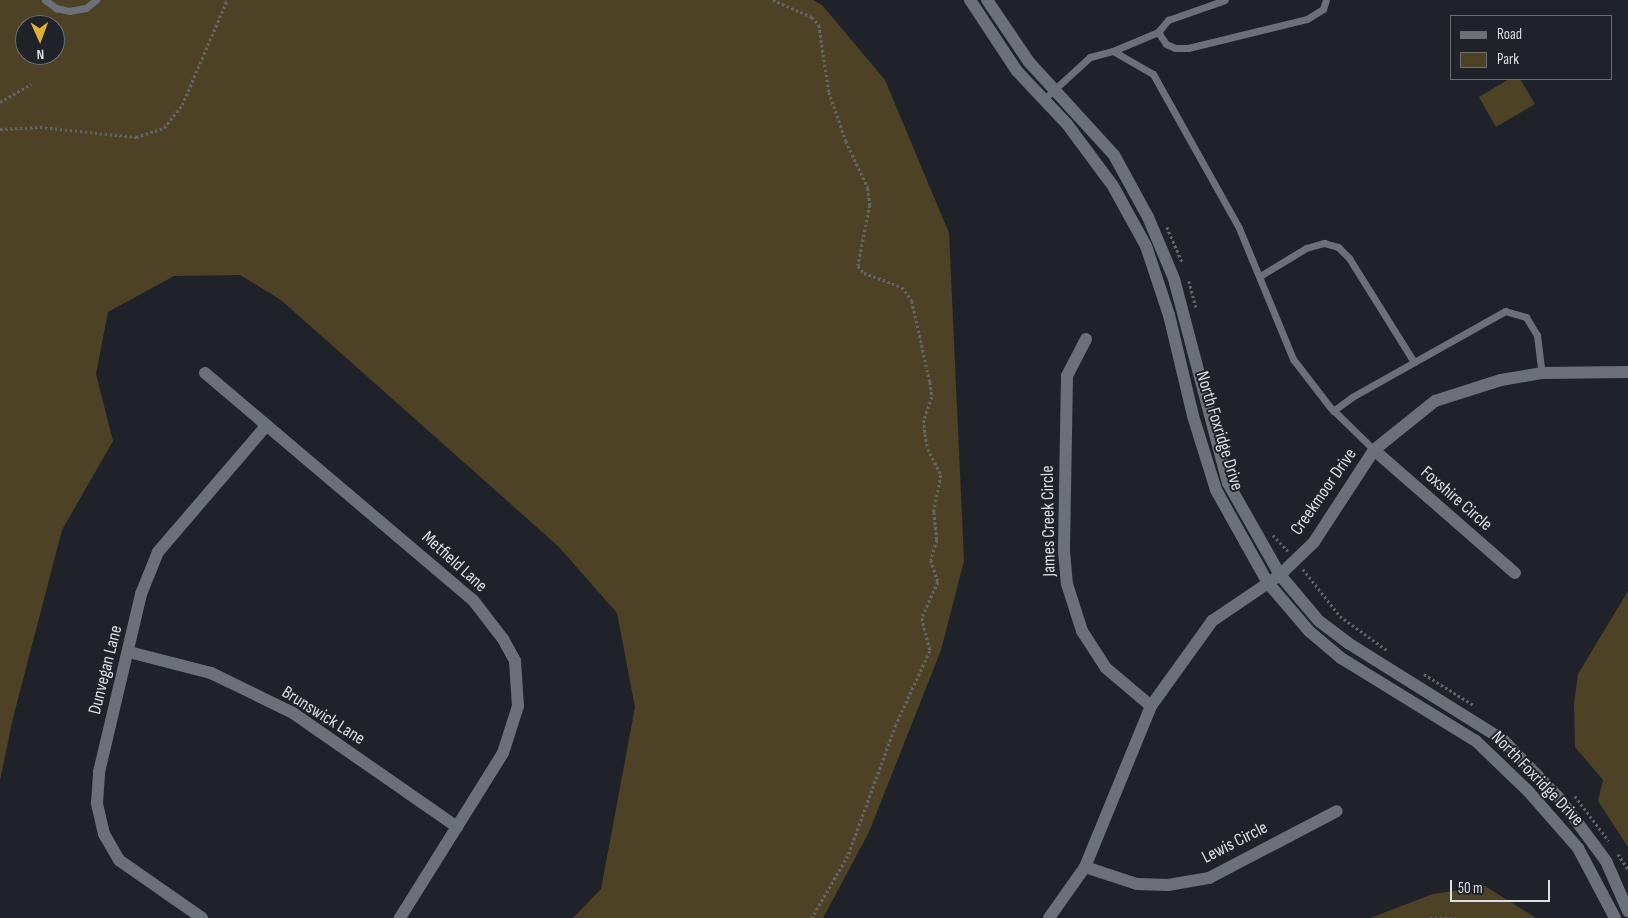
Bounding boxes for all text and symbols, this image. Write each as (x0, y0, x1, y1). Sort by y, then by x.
north arrow (15, 15, 65, 65)
legend (1450, 15, 1613, 80)
text: Road (1497, 25, 1522, 44)
text: N (36, 46, 45, 63)
text: Park (1497, 50, 1519, 69)
street label: North Foxridge Drive (1191, 369, 1247, 493)
street label: Creekmoor Drive (1286, 445, 1362, 539)
street label: Foxshire Circle (1416, 462, 1496, 536)
street label: James Creek Circle (1037, 465, 1061, 577)
street label: Metfield Lane (417, 527, 491, 597)
street label: Dunvegan Lane (85, 623, 127, 717)
street label: Brunswick Lane (278, 682, 368, 750)
street label: North Foxridge Drive (1486, 727, 1588, 831)
street label: Lewis Circle (1198, 817, 1272, 869)
scale bar (1453, 870, 1553, 902)
text: 50 m (1458, 879, 1483, 898)

